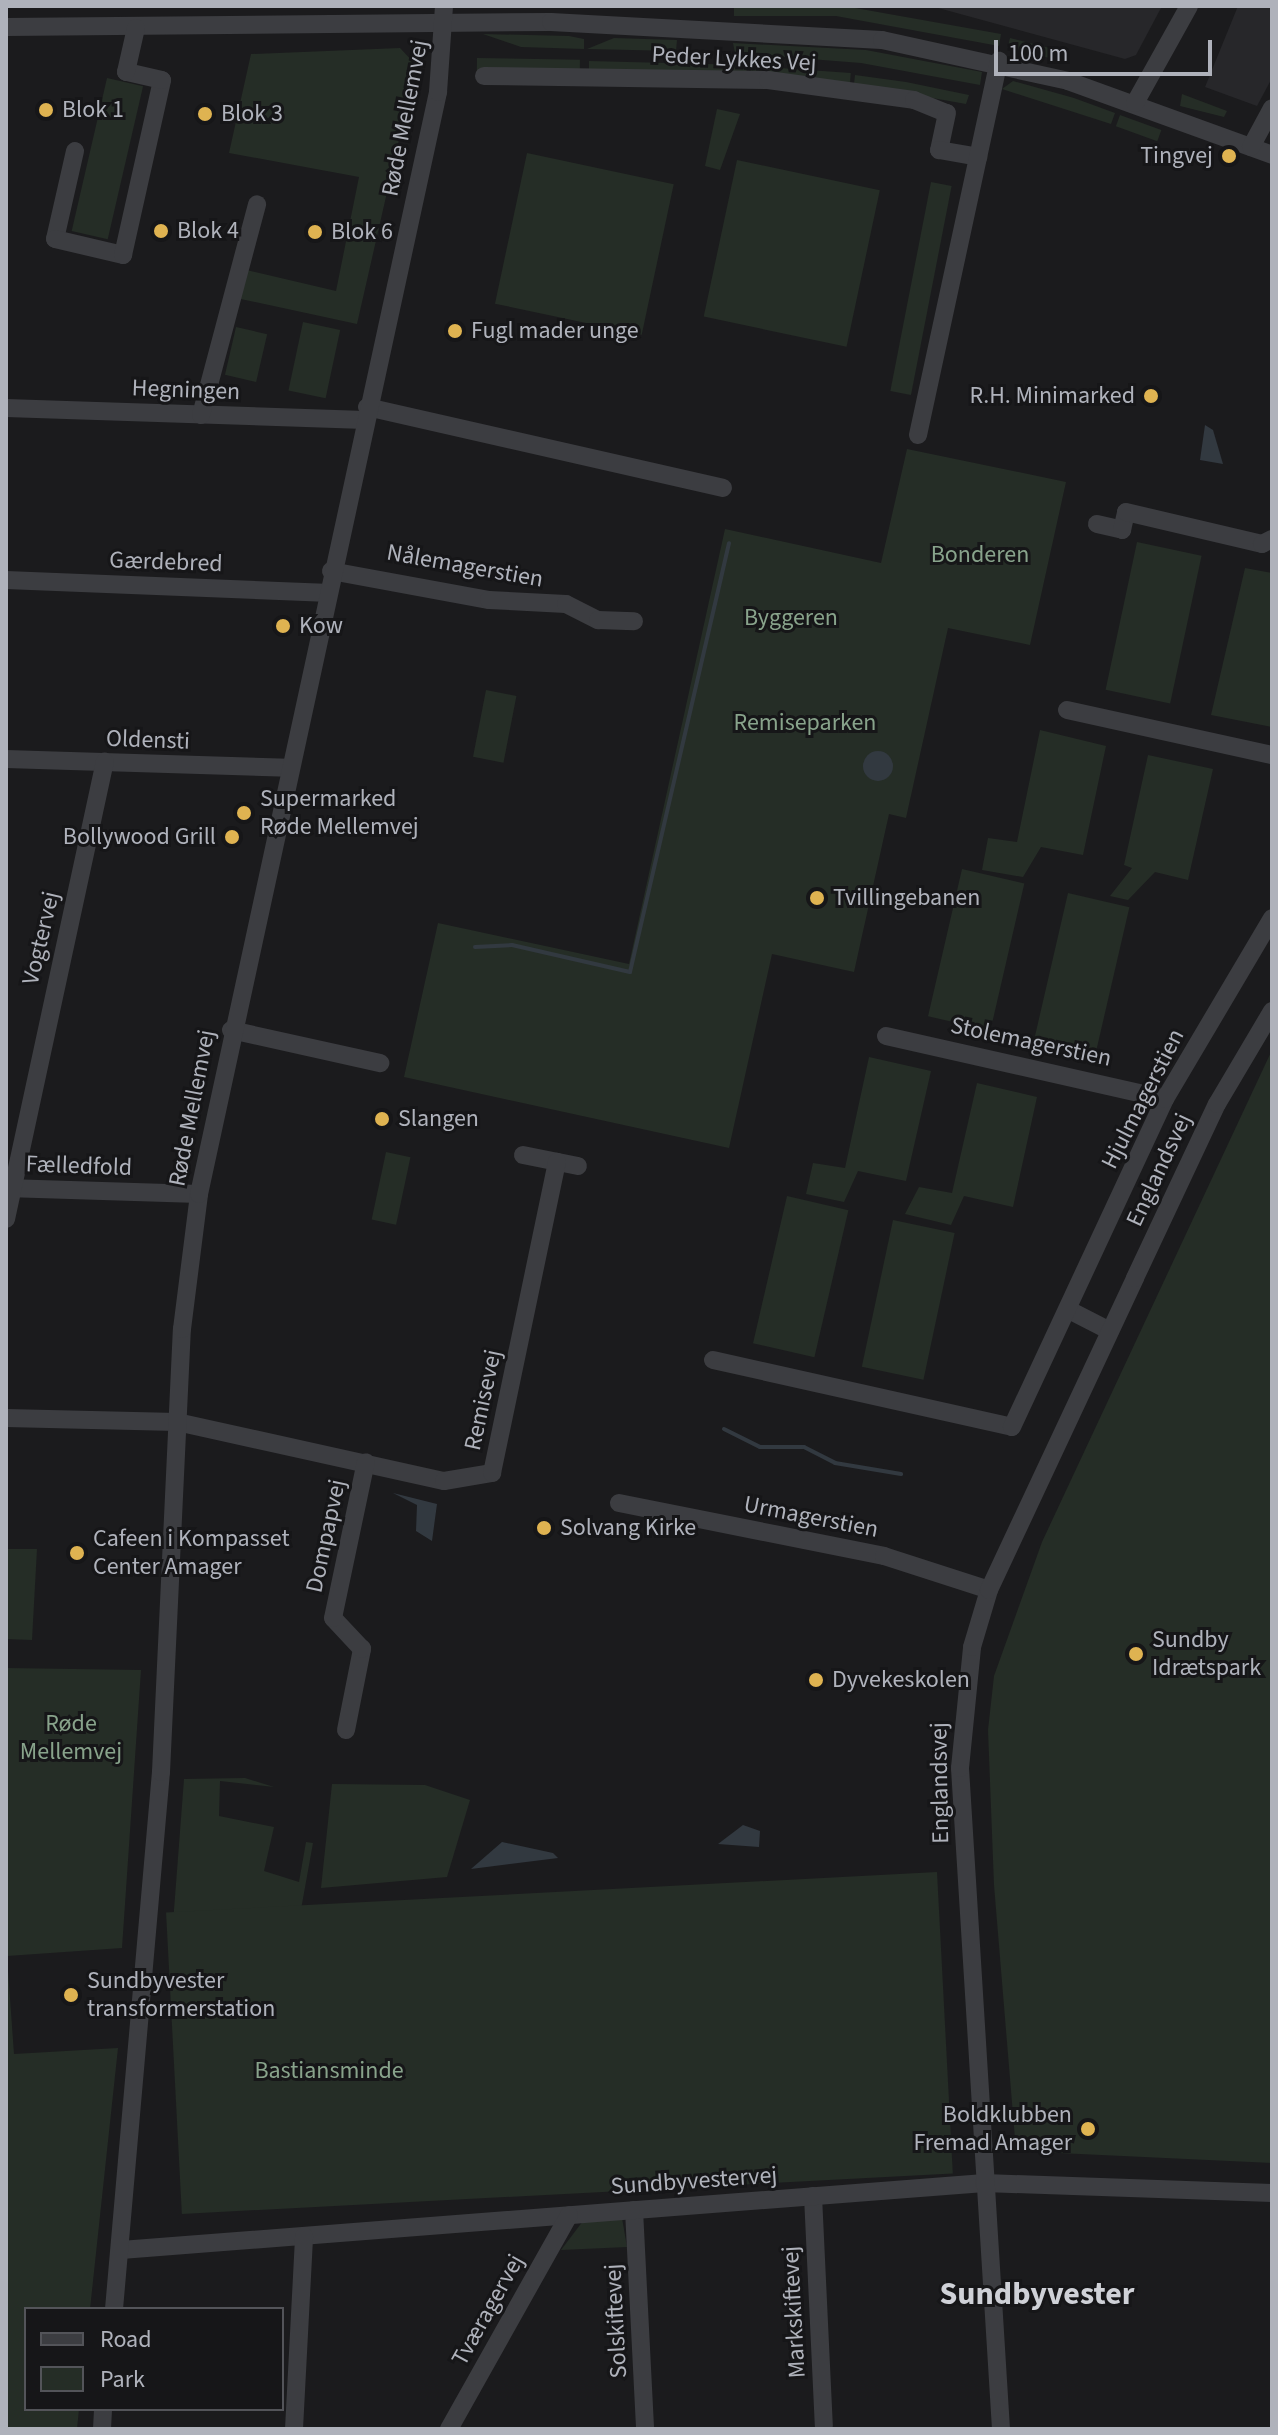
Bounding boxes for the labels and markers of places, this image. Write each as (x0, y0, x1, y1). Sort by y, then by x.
place label: Blok 1 (62, 96, 124, 124)
place label: Blok 3 (221, 100, 283, 128)
marker: Blok 1 (37, 101, 55, 119)
marker: Blok 3 (196, 105, 214, 123)
place label: Tingvej (1140, 142, 1213, 170)
marker: Tingvej (1220, 147, 1238, 165)
place label: Blok 4 (177, 217, 239, 245)
place label: Blok 6 (331, 218, 393, 246)
marker: Blok 4 (152, 222, 170, 240)
marker: Blok 6 (306, 223, 324, 241)
place label: Fugl mader unge (471, 317, 639, 345)
marker: Fugl mader unge (446, 322, 464, 340)
place label: R.H. Minimarked (970, 382, 1135, 410)
marker: R.H. Minimarked (1142, 387, 1160, 405)
place label: Kow (299, 612, 343, 640)
marker: Kow (274, 617, 292, 635)
place label: Supermarked Røde Mellemvej (260, 785, 419, 841)
marker: Supermarked Røde Mellemvej (235, 804, 253, 822)
place label: Bollywood Grill (63, 823, 216, 851)
marker: Bollywood Grill (223, 828, 241, 846)
place label: Tvillingebanen (833, 884, 980, 912)
marker: Tvillingebanen (808, 889, 826, 907)
place label: Slangen (398, 1105, 479, 1133)
marker: Slangen (373, 1110, 391, 1128)
place label: Solvang Kirke (560, 1514, 696, 1542)
marker: Solvang Kirke (535, 1519, 553, 1537)
place label: Cafeen i Kompasset Center Amager (93, 1525, 290, 1581)
marker: Cafeen i Kompasset Center Amager (68, 1544, 86, 1562)
place label: Sundby Idrætspark (1152, 1626, 1261, 1682)
marker: Sundby Idrætspark (1127, 1645, 1145, 1663)
place label: Dyvekeskolen (832, 1666, 970, 1694)
marker: Dyvekeskolen (807, 1671, 825, 1689)
place label: Sundbyvester transformerstation (87, 1967, 275, 2023)
marker: Sundbyvester transformerstation (62, 1986, 80, 2004)
place label: Boldklubben Fremad Amager (913, 2101, 1072, 2157)
marker: Boldklubben Fremad Amager (1079, 2120, 1097, 2138)

